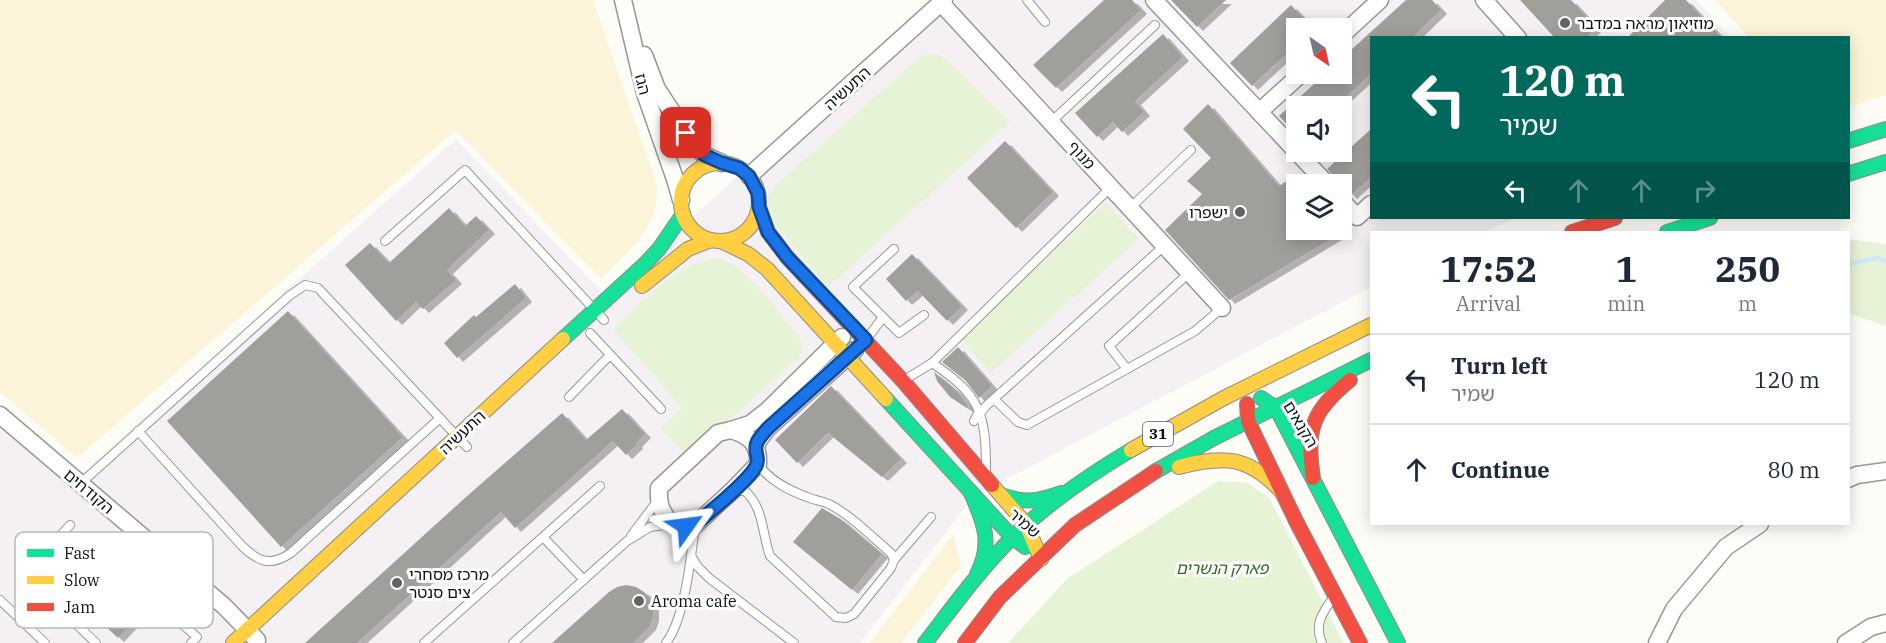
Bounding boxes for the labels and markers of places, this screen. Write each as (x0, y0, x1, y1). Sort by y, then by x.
place label: מוזיאון מראה במדבר (1577, 13, 1714, 33)
marker: מוזיאון מראה במדבר (1558, 16, 1572, 30)
pin (660, 107, 711, 158)
place label: ישפרו (1189, 202, 1228, 222)
marker: ישפרו (1233, 205, 1247, 219)
place label: מרכז מסחרי צים סנטר (409, 564, 489, 602)
marker: מרכז מסחרי צים סנטר (390, 576, 404, 590)
place label: Aroma cafe (651, 591, 737, 611)
marker: Aroma cafe (632, 594, 646, 608)

